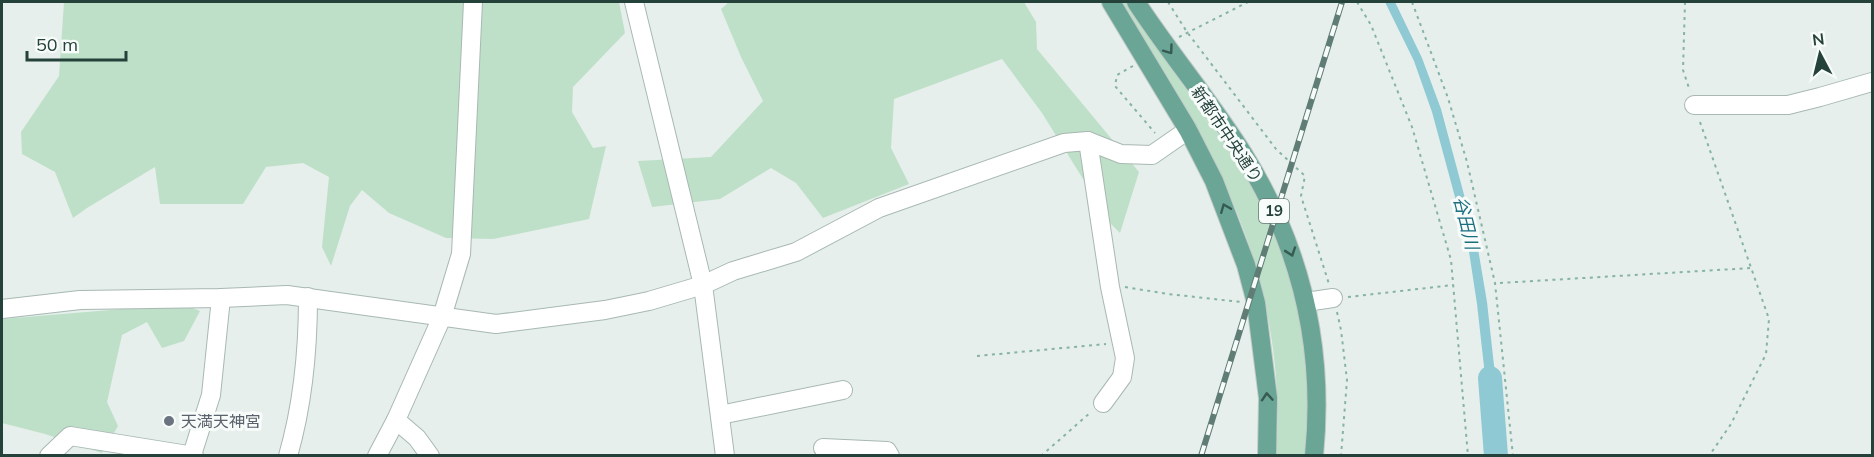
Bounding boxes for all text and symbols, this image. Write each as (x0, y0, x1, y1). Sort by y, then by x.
scale bar (27, 24, 126, 62)
north arrow (1790, 24, 1850, 84)
text: N (1811, 28, 1825, 50)
text: 50 m (36, 33, 78, 56)
one-way arrow (1162, 44, 1173, 55)
street label: 新都市中央通り (1187, 82, 1267, 186)
water label: 谷田川 (1449, 194, 1485, 254)
road number: 19 (1259, 199, 1289, 223)
one-way arrow (1219, 203, 1232, 214)
one-way arrow (1283, 246, 1296, 257)
one-way arrow (1261, 393, 1274, 402)
place label: 天満天神宮 (181, 411, 261, 431)
marker: 天満天神宮 (162, 414, 176, 428)

